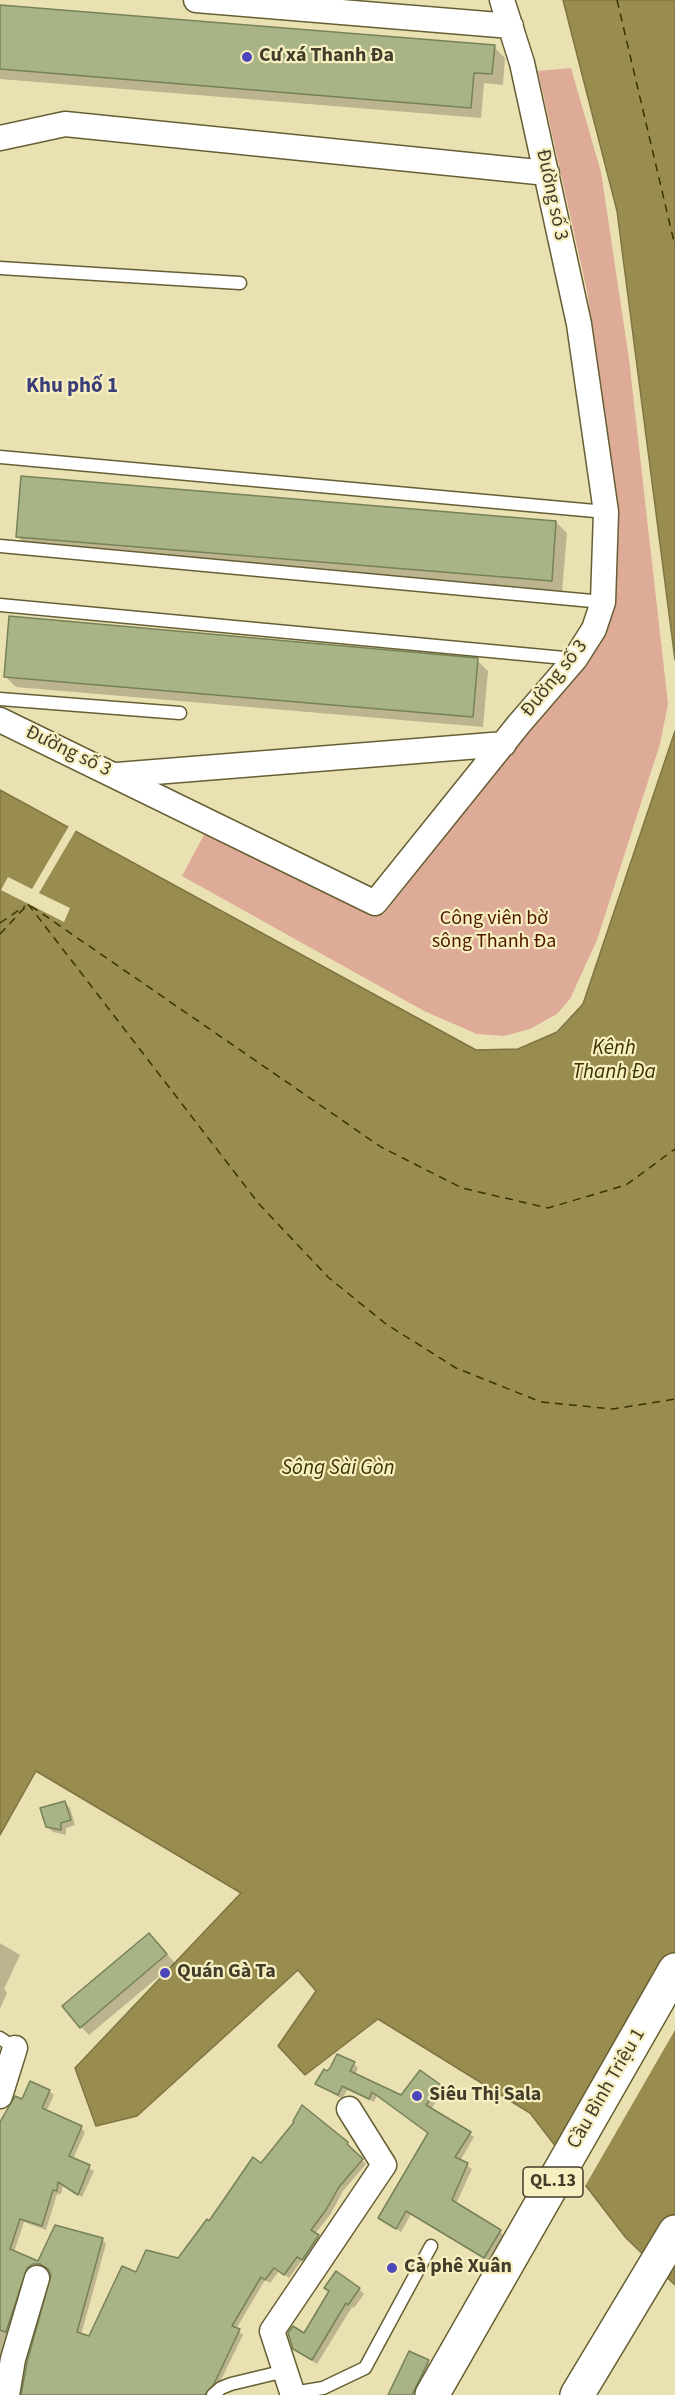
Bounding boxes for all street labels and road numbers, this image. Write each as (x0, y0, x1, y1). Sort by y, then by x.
street label: Đường số 3 (530, 147, 572, 243)
street label: Đường số 3 (517, 635, 593, 723)
street label: Đường số 3 (21, 721, 115, 783)
street label: Cầu Bình Triệu 1 (563, 2024, 651, 2154)
road number: QL.13 (523, 2167, 583, 2197)

